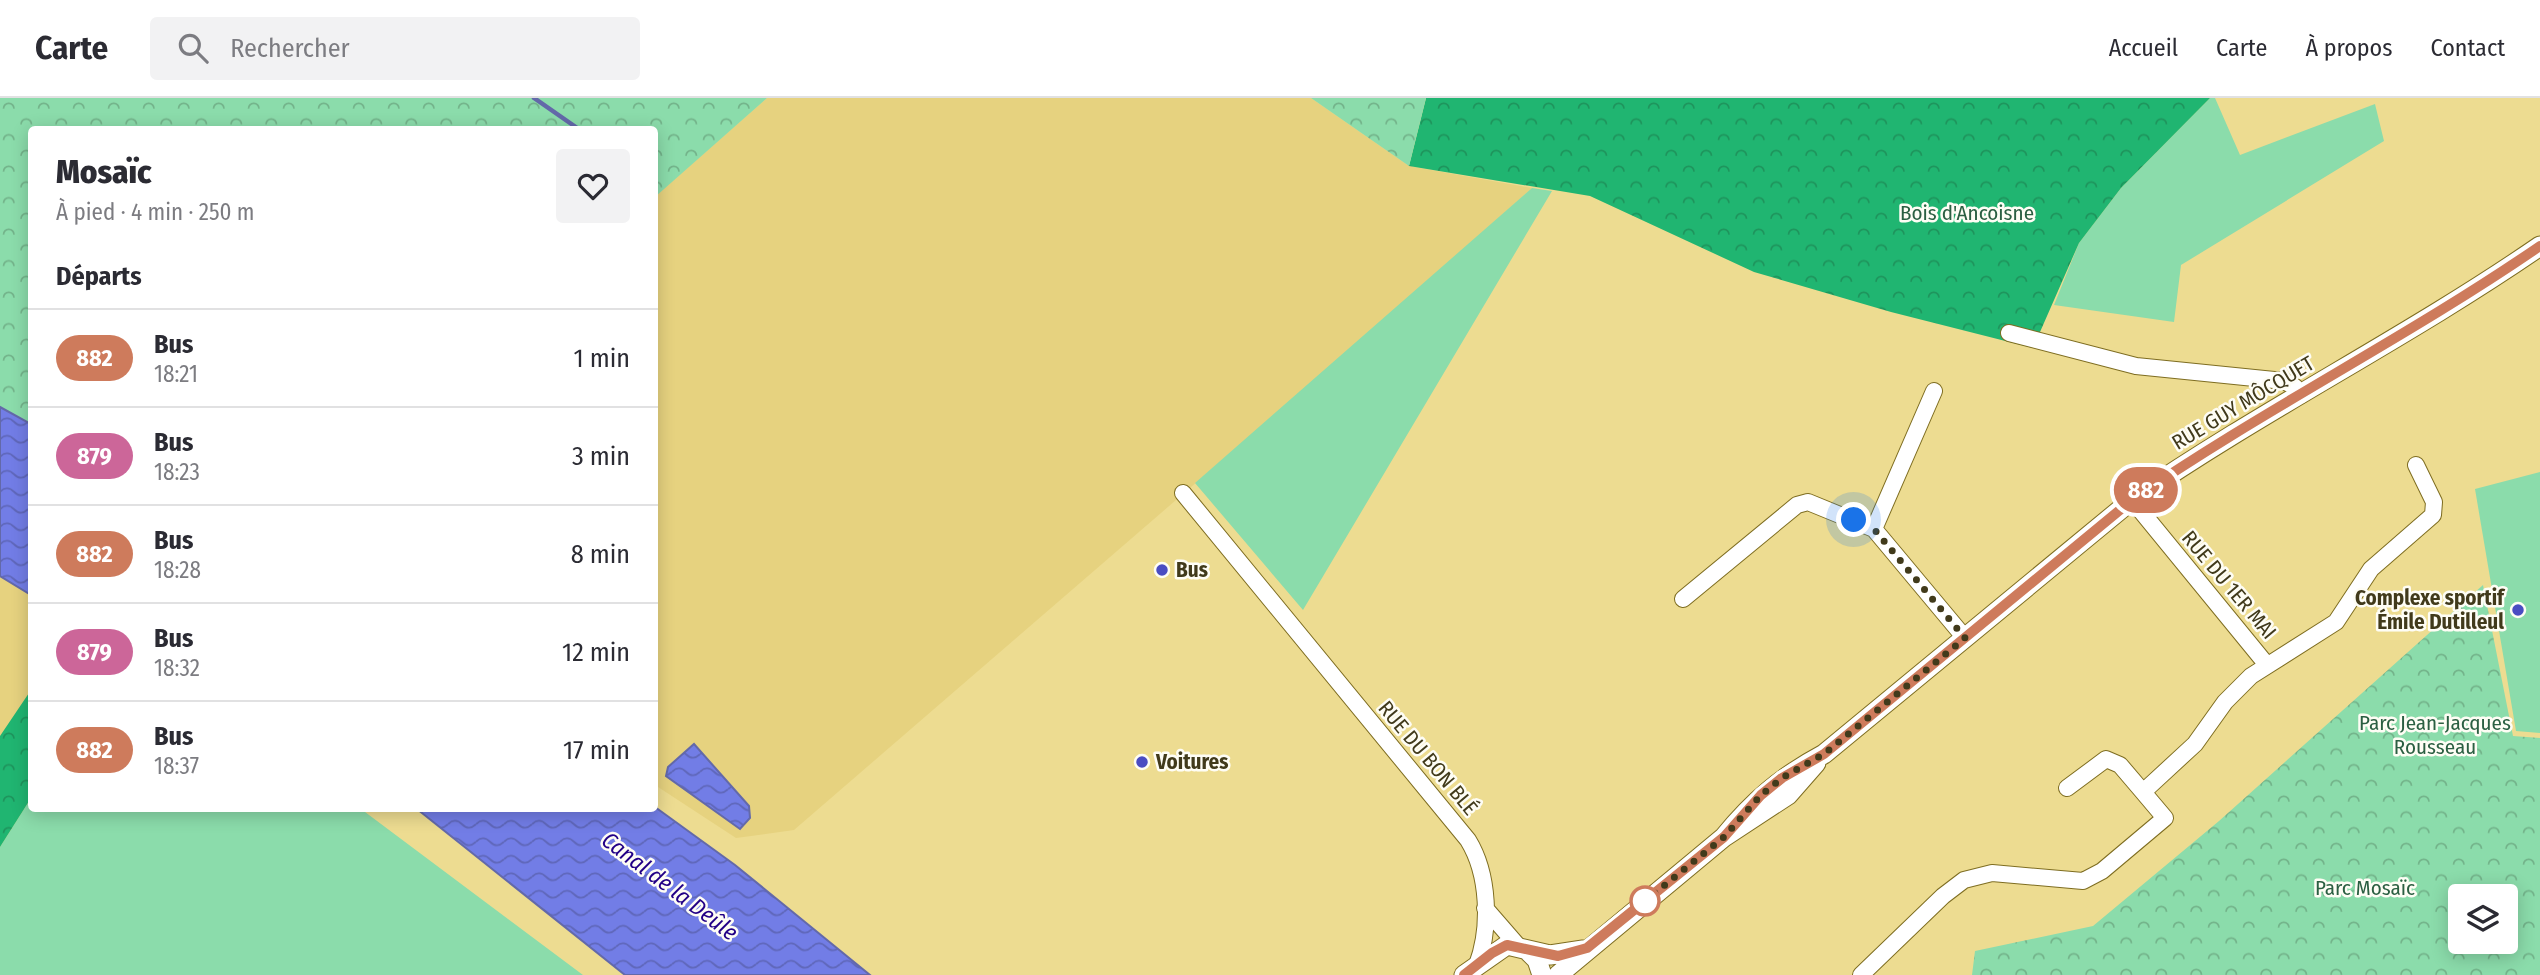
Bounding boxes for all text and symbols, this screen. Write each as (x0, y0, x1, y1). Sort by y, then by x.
search box (150, 17, 640, 80)
text: Carte (35, 28, 108, 68)
icon: search (174, 29, 212, 67)
text: Rechercher (230, 33, 350, 64)
text: Accueil (2109, 34, 2178, 62)
text: Carte (2216, 34, 2267, 62)
text: À propos (2305, 34, 2392, 62)
text: Contact (2430, 34, 2505, 62)
button: heart (556, 149, 630, 223)
text: Mosaïc (56, 152, 151, 192)
text: À pied · 4 min · 250 m (56, 198, 255, 226)
park label: Bois d'Ancoisne (1900, 200, 2034, 226)
text: Départs (56, 261, 142, 292)
text: Bus (154, 329, 193, 360)
text: 1 min (574, 343, 630, 374)
text: 882 (76, 344, 113, 372)
street label: RUE GUY MÔCQUET (2167, 350, 2319, 456)
text: 18:21 (154, 360, 198, 388)
text: Bus (154, 427, 193, 458)
text: 3 min (572, 441, 630, 472)
text: 879 (77, 442, 112, 470)
text: 18:23 (154, 458, 200, 486)
line badge: 882 (2106, 467, 2186, 513)
text: 882 (2128, 476, 2164, 504)
your location (1836, 502, 1871, 537)
text: Bus (154, 525, 193, 556)
street label: RUE DU 1ER MAI (2176, 525, 2282, 645)
text: 8 min (571, 539, 630, 570)
text: 882 (76, 540, 113, 568)
text: 18:28 (154, 556, 201, 584)
place label: Bus (1176, 557, 1208, 583)
marker: Bus (1154, 562, 1170, 578)
place label: Complexe sportif Émile Dutilleul (2355, 585, 2506, 635)
marker: Complexe sportif Émile Dutilleul (2510, 602, 2526, 618)
text: Bus (154, 623, 193, 654)
text: 12 min (562, 637, 630, 668)
text: 879 (77, 638, 112, 666)
text: 18:32 (154, 654, 200, 682)
street label: RUE DU BON BLÉ (1373, 696, 1483, 820)
park label: Parc Jean-Jacques Rousseau (2359, 710, 2511, 760)
text: Bus (154, 721, 193, 752)
text: 17 min (563, 735, 630, 766)
text: 882 (76, 736, 113, 764)
place label: Voitures (1155, 749, 1228, 775)
text: 18:37 (154, 752, 199, 780)
marker: Voitures (1134, 754, 1150, 770)
water label: Canal de la Deûle (596, 826, 744, 946)
park label: Parc Mosaïc (2315, 875, 2415, 901)
map controls (2448, 884, 2518, 954)
button: layers (2448, 884, 2518, 954)
unlabelled marker (1630, 886, 1660, 916)

